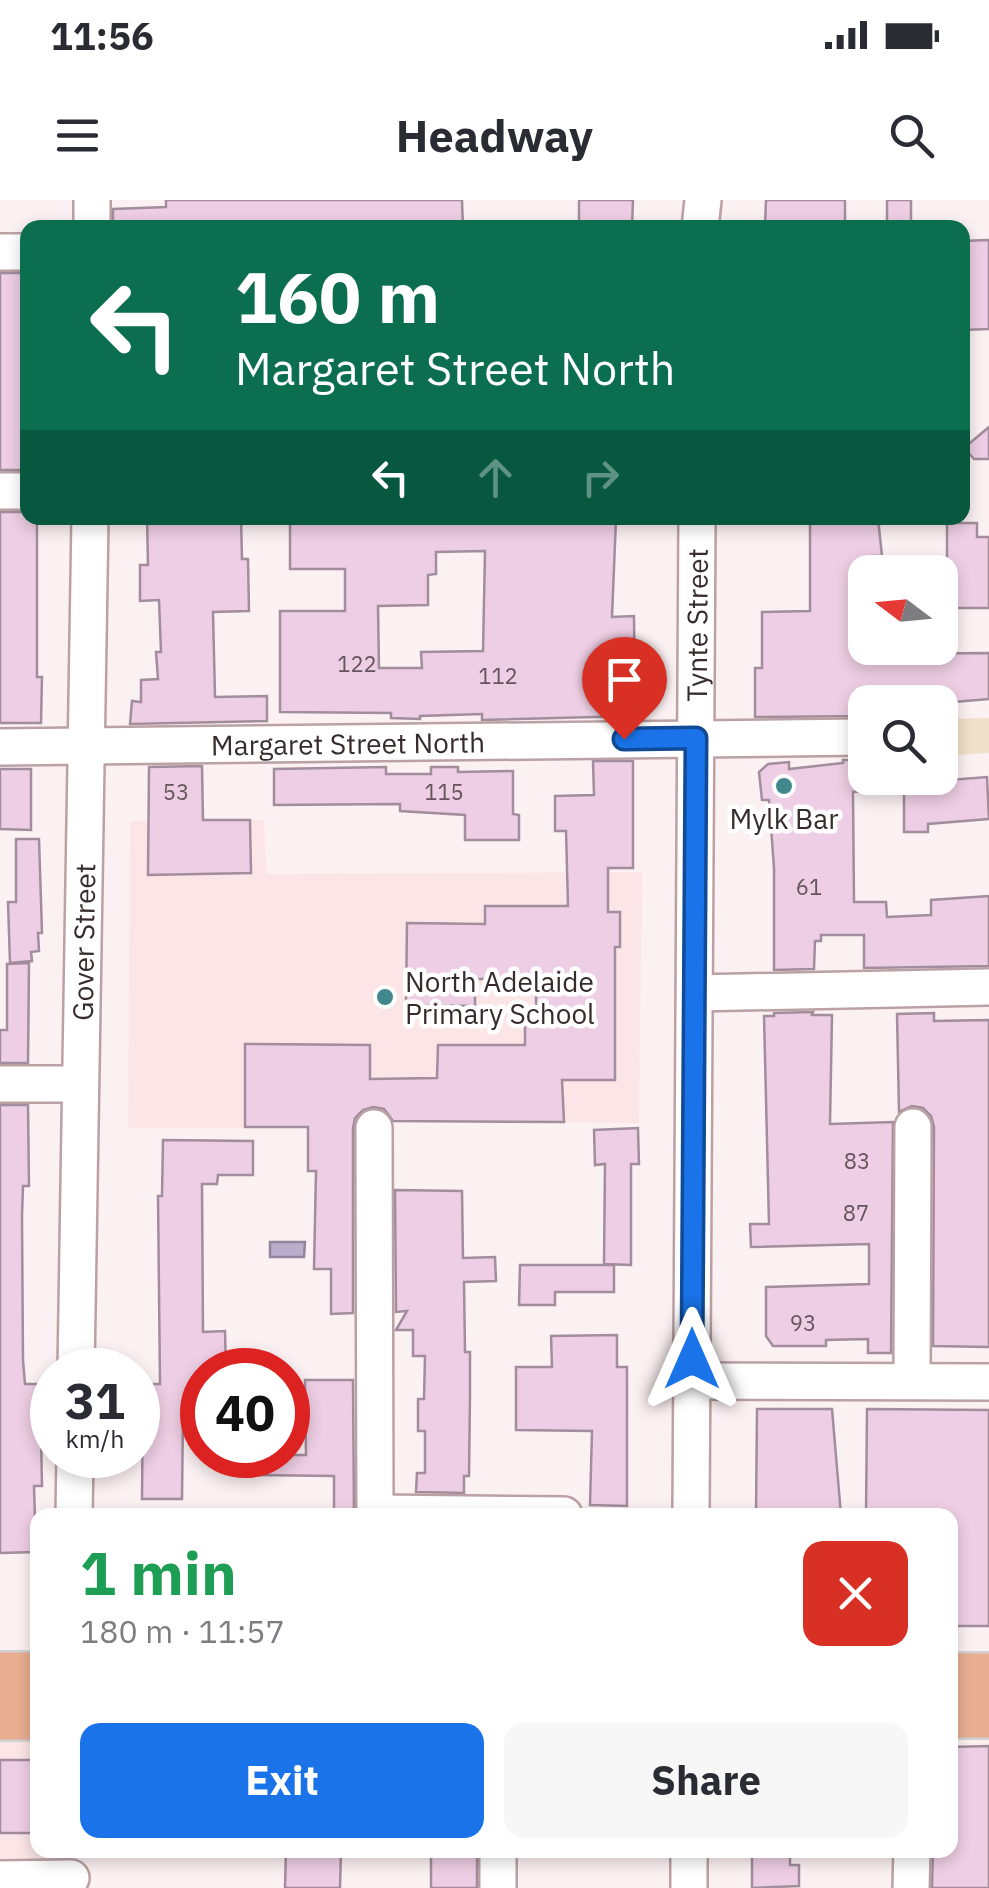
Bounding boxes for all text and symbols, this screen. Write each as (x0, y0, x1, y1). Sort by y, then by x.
text: 11:56 (50, 11, 154, 60)
text: Headway (396, 106, 593, 164)
icon: menu (50, 108, 105, 163)
icon: search (884, 108, 939, 163)
text: 160 m (235, 251, 440, 342)
icon: left (70, 260, 200, 390)
text: Margaret Street North (235, 339, 675, 397)
icon: left (363, 450, 418, 505)
icon: ahead (468, 450, 523, 505)
icon: right (573, 450, 628, 505)
street label: Tynte Street (677, 548, 715, 702)
north arrow (848, 555, 958, 665)
map controls (848, 555, 958, 795)
pin (582, 637, 667, 740)
house number: 122 (337, 649, 377, 678)
icon: arrive (597, 652, 652, 707)
house number: 112 (478, 661, 518, 690)
button: search (848, 685, 958, 795)
street label: Margaret Street North (211, 723, 485, 763)
marker: Mylk Bar (773, 775, 795, 797)
house number: 53 (163, 777, 189, 806)
house number: 115 (424, 777, 464, 806)
place label: Mylk Bar (729, 800, 839, 837)
street label: Gover Street (63, 863, 103, 1021)
house number: 61 (796, 872, 822, 901)
place label: North Adelaide Primary School (405, 963, 595, 1032)
marker: North Adelaide Primary School (374, 986, 396, 1008)
house number: 83 (844, 1146, 870, 1175)
house number: 87 (843, 1198, 869, 1227)
position arrow (640, 1307, 744, 1411)
house number: 93 (790, 1308, 816, 1337)
speed limit sign: 40 (180, 1348, 310, 1478)
text: 31 (65, 1368, 125, 1433)
text: km/h (66, 1422, 124, 1455)
text: 1 min (80, 1533, 237, 1612)
button: close (803, 1541, 908, 1646)
text: 180 m · 11:57 (80, 1610, 285, 1652)
button: Exit (80, 1723, 484, 1838)
button: Share (504, 1723, 908, 1838)

